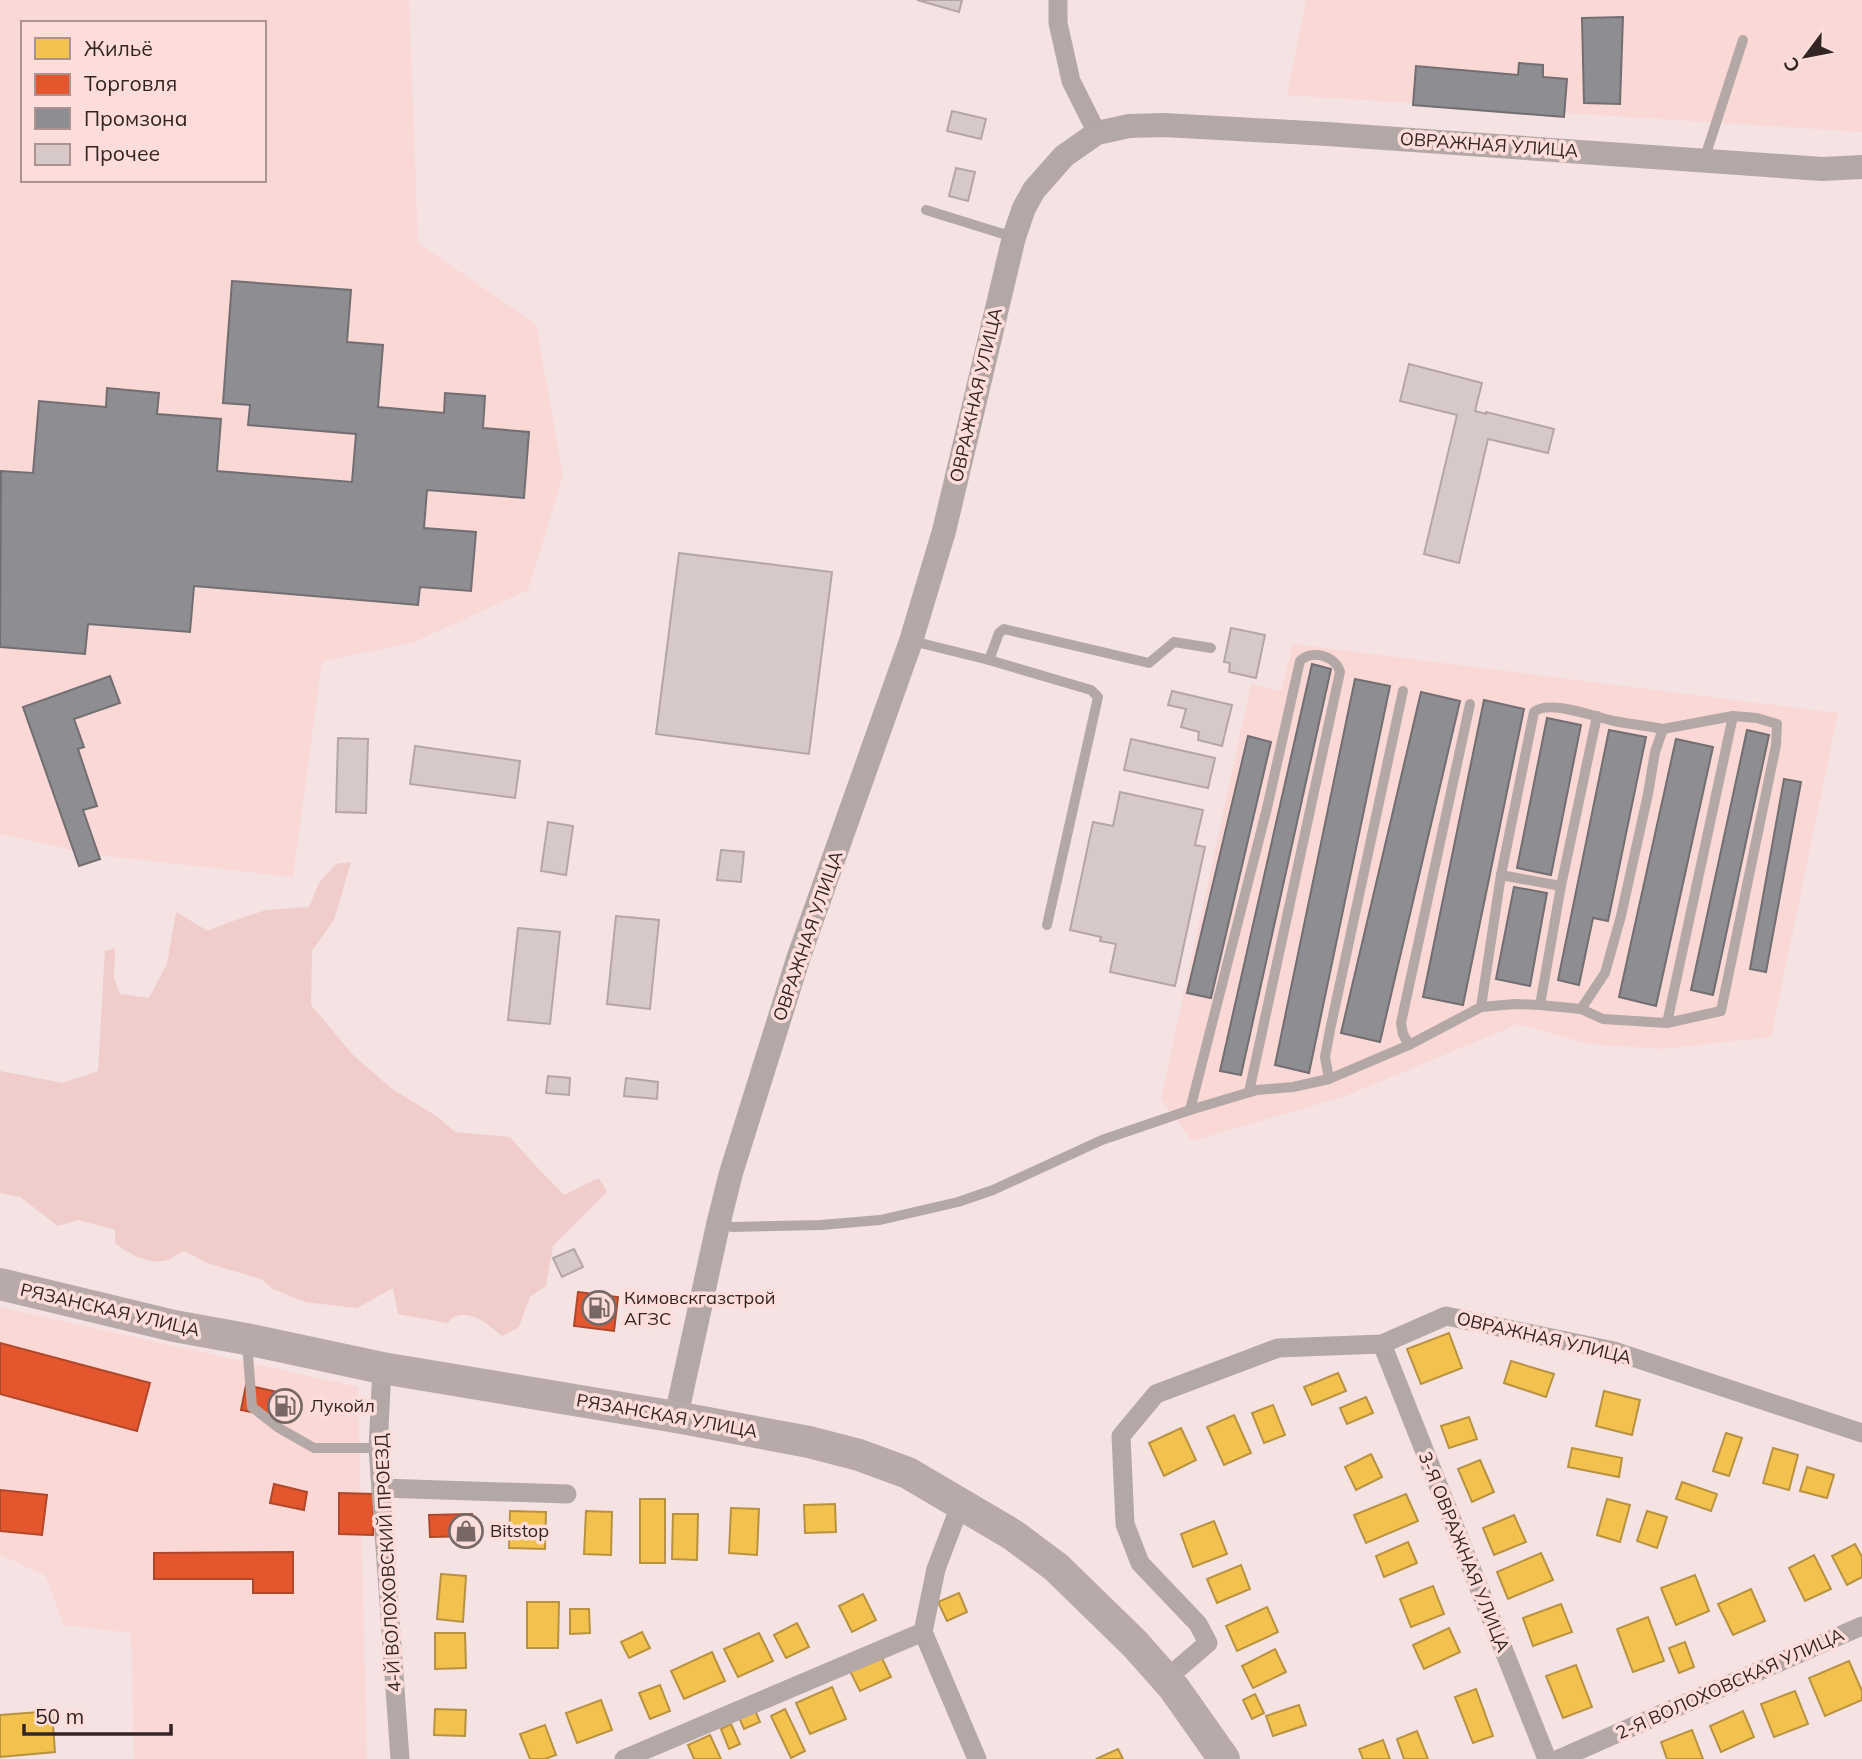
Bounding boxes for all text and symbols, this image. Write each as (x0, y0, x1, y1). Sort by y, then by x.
legend (21, 21, 266, 182)
north arrow (1771, 21, 1841, 91)
text: Жильё (84, 35, 153, 61)
text: С (1778, 53, 1805, 77)
text: Торговля (84, 70, 177, 96)
text: Промзона (84, 105, 187, 131)
street label: ОВРАЖНАЯ УЛИЦА (1399, 127, 1579, 162)
text: Прочее (84, 140, 160, 166)
street label: ОВРАЖНАЯ УЛИЦА (944, 305, 1007, 484)
street label: ОВРАЖНАЯ УЛИЦА (768, 848, 847, 1024)
street label: РЯЗАНСКАЯ УЛИЦА (18, 1278, 202, 1341)
place label: Кимовскгазстрой АГЗС (624, 1286, 776, 1330)
fuel station icon: Кимовскгазстрой АГЗС (580, 1289, 618, 1327)
street label: ОВРАЖНАЯ УЛИЦА (1455, 1306, 1634, 1369)
fuel station icon: Лукойл (266, 1387, 304, 1425)
street label: РЯЗАНСКАЯ УЛИЦА (575, 1388, 760, 1443)
place label: Лукойл (310, 1394, 375, 1417)
street label: 4-Й ВОЛОХОВСКИЙ ПРОЕЗД (369, 1432, 406, 1693)
street label: 3-Я ОВРАЖНАЯ УЛИЦА (1414, 1448, 1515, 1655)
shop icon: Bitstop (447, 1512, 485, 1550)
place label: Bitstop (490, 1519, 549, 1542)
street label: 2-Я ВОЛОХОВСКАЯ УЛИЦА (1612, 1623, 1847, 1744)
scale bar (24, 1692, 172, 1736)
text: 50 m (35, 1703, 84, 1729)

